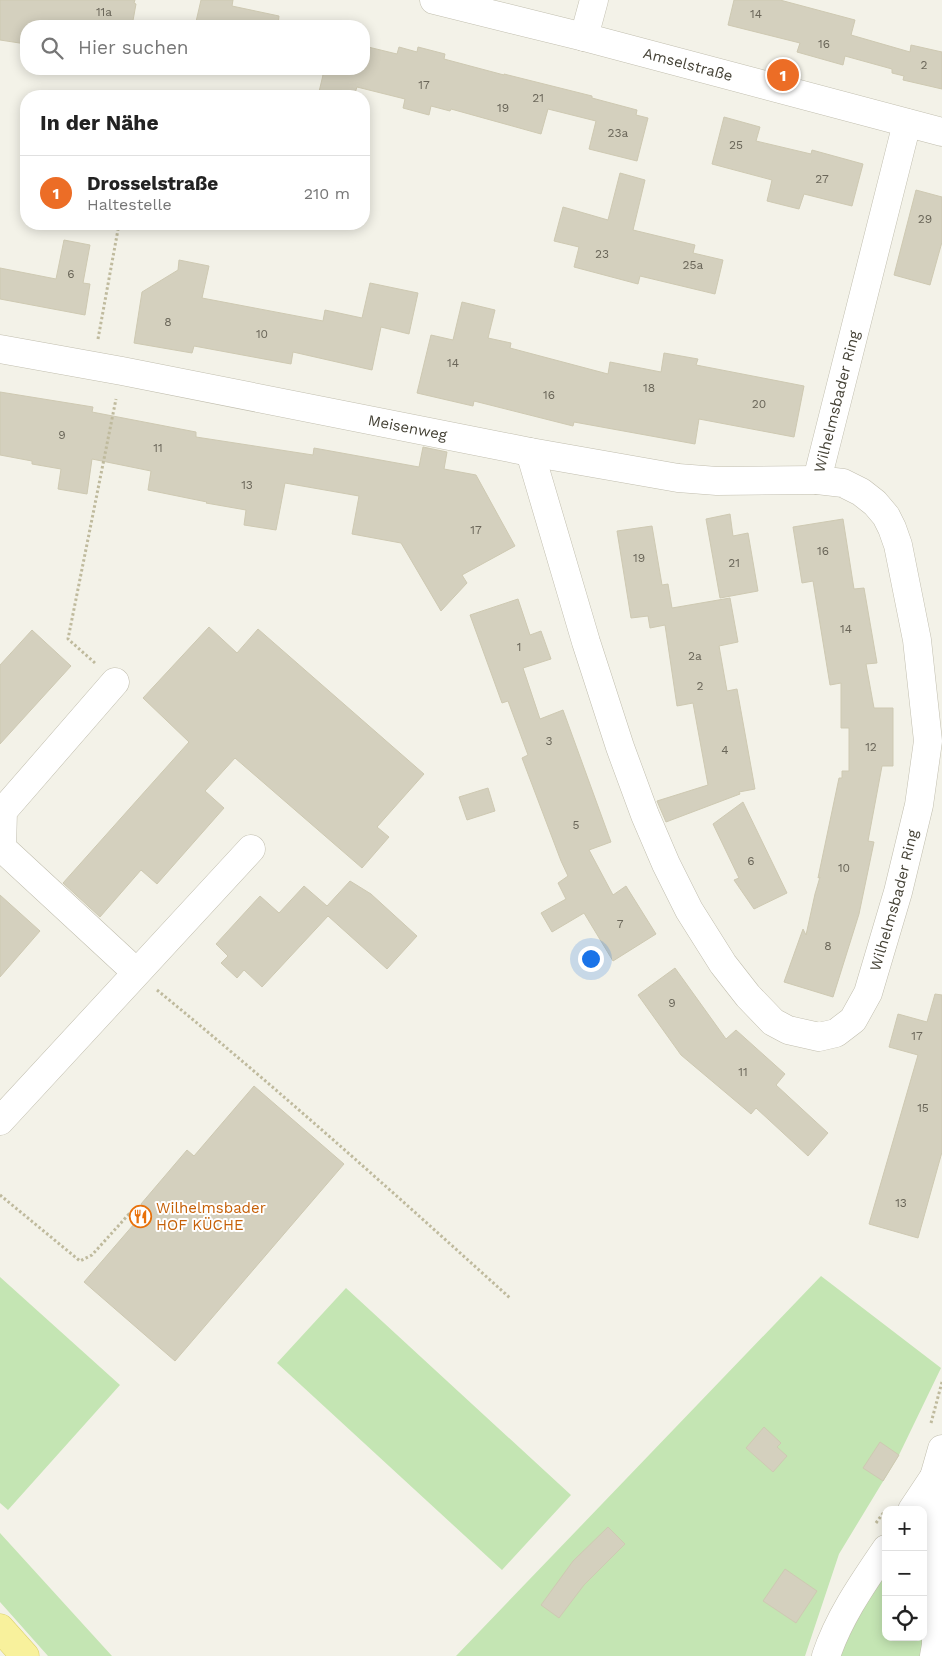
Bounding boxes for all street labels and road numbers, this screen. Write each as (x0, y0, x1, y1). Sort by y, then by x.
street label: Amselstraße (641, 44, 735, 85)
street label: Wilhelmsbader Ring (810, 329, 863, 475)
street label: Meisenweg (366, 411, 448, 444)
street label: Wilhelmsbader Ring (866, 828, 922, 973)

